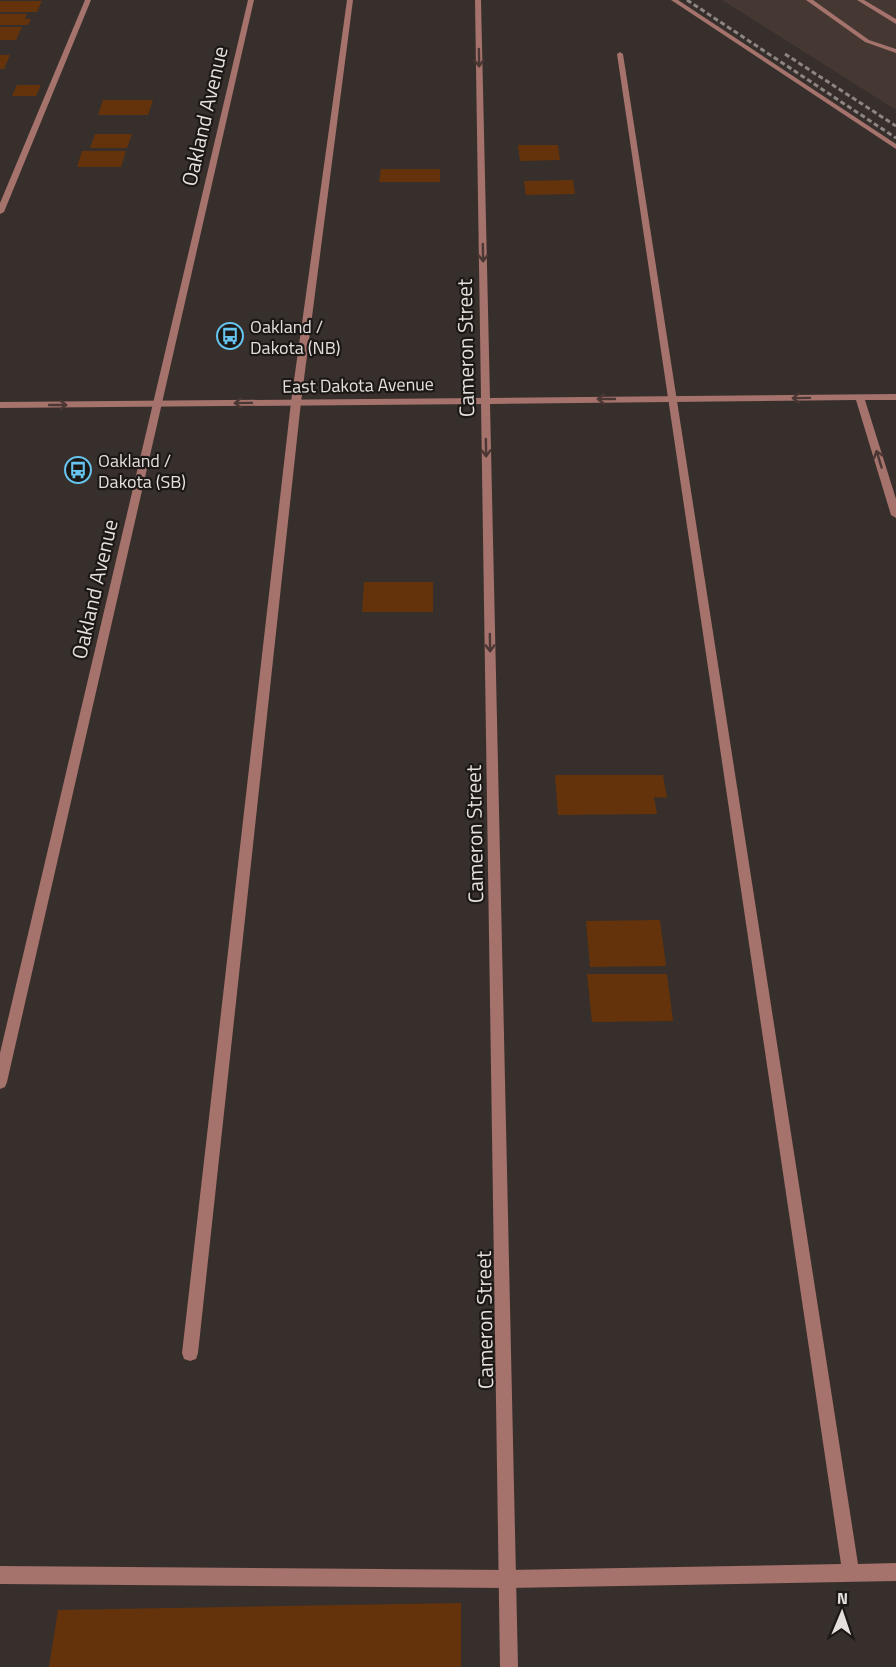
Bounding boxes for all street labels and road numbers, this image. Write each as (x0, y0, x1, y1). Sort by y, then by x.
street label: Oakland Avenue (172, 43, 236, 189)
street label: Cameron Street (448, 278, 482, 417)
street label: East Dakota Avenue (282, 370, 434, 400)
street label: Oakland Avenue (62, 516, 126, 662)
street label: Cameron Street (457, 764, 491, 903)
street label: Cameron Street (467, 1250, 501, 1389)

